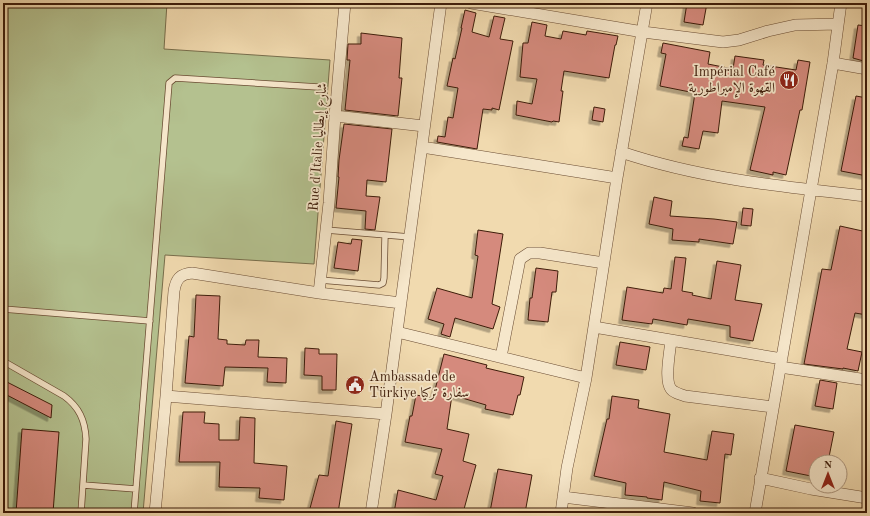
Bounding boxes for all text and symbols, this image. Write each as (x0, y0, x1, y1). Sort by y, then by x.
place label: Impérial Café القهوة الإمبراطورية (689, 65, 775, 98)
restaurant icon: Impérial Café القهوة الإمبراطورية (778, 69, 800, 91)
street label: Rue d'Italie شارع إيطاليا (307, 82, 333, 212)
place label: Ambassade de Türkiye سفارة تركيا (369, 370, 469, 401)
public building icon: Ambassade de Türkiye سفارة تركيا (344, 374, 366, 396)
north arrow (808, 454, 848, 494)
text: N (824, 460, 833, 471)

